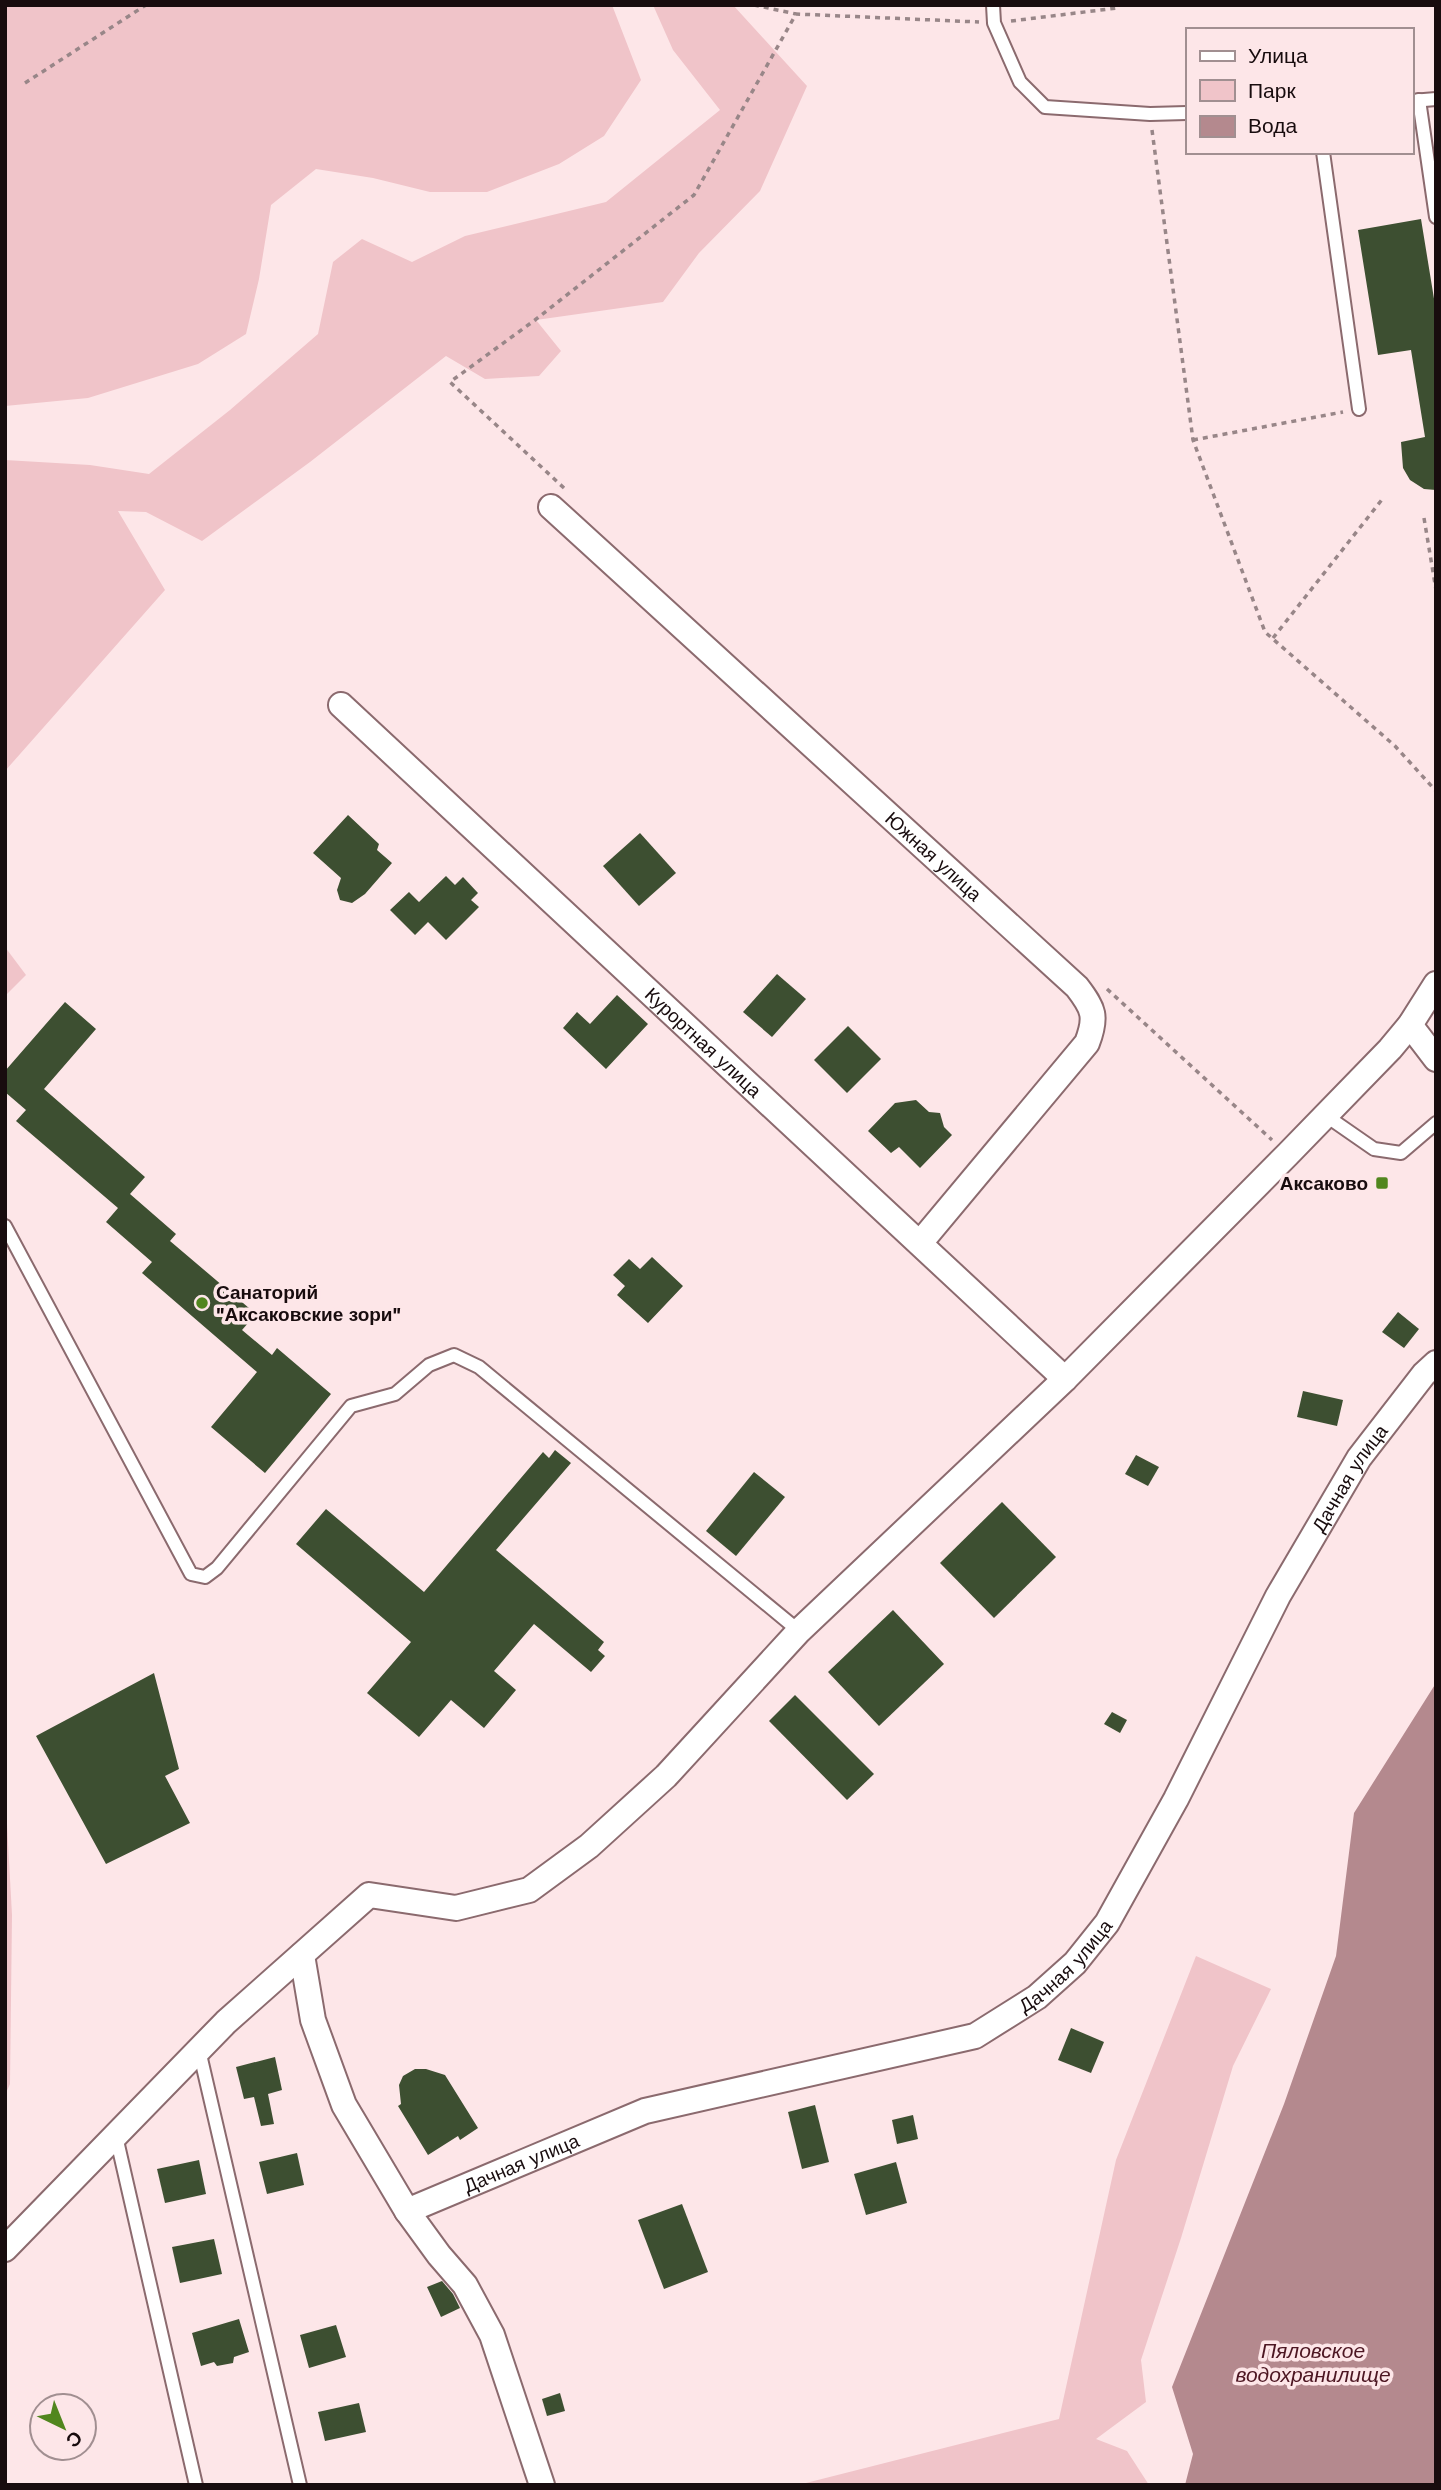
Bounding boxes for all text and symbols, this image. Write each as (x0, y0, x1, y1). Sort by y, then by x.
legend (1186, 28, 1413, 154)
text: Улица (1248, 43, 1308, 68)
text: Парк (1248, 78, 1296, 103)
text: Вода (1248, 113, 1297, 138)
street label: Южная улица (881, 807, 987, 906)
street label: Курортная улица (640, 983, 767, 1102)
place label: Аксаково (1280, 1172, 1368, 1195)
marker: Аксаково (1374, 1175, 1390, 1191)
place label: Санаторий "Аксаковские зори" (216, 1281, 401, 1326)
marker: Санаторий "Аксаковские зори" (194, 1295, 210, 1311)
street label: Дачная улица (1307, 1419, 1392, 1536)
street label: Дачная улица (1014, 1914, 1117, 2017)
street label: Дачная улица (460, 2128, 583, 2197)
water label: Пяловское водохранилище (1235, 2338, 1391, 2387)
north arrow (28, 2392, 98, 2462)
text: С (61, 2426, 87, 2452)

